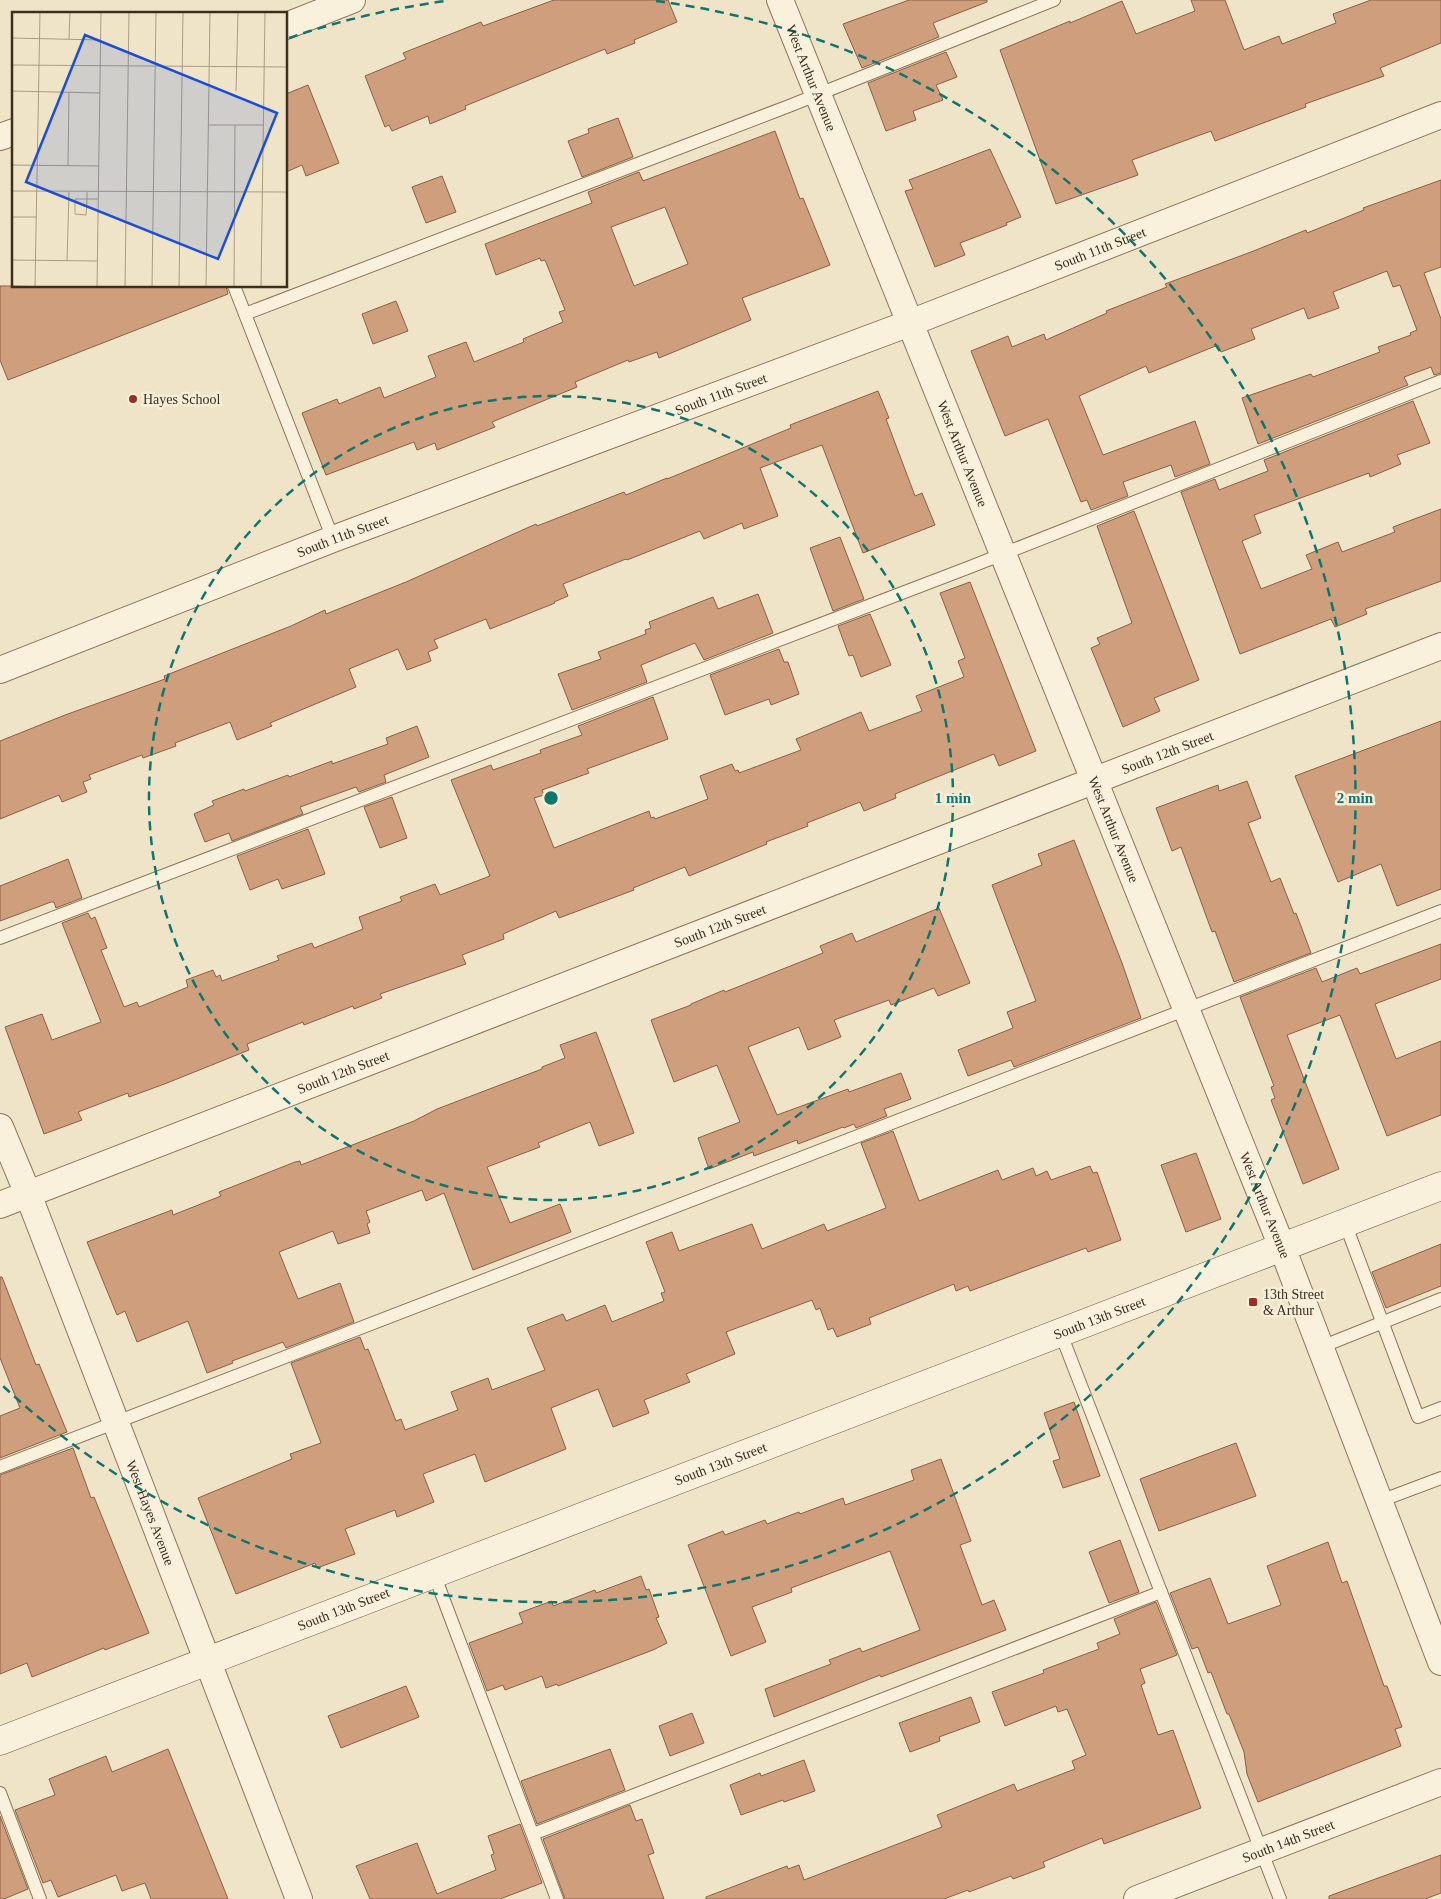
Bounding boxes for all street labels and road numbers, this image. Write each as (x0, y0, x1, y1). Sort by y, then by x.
street label: West Arthur Avenue (783, 23, 839, 133)
street label: South 11th Street (1052, 224, 1148, 273)
street label: South 11th Street (673, 370, 769, 418)
street label: West Arthur Avenue (935, 398, 991, 509)
street label: South 11th Street (295, 511, 391, 560)
street label: South 12th Street (1119, 728, 1215, 777)
street label: West Arthur Avenue (1086, 774, 1142, 885)
street label: South 12th Street (672, 901, 768, 950)
street label: South 12th Street (295, 1047, 391, 1096)
street label: West Arthur Avenue (1237, 1150, 1293, 1260)
street label: South 13th Street (1051, 1293, 1147, 1342)
street label: South 13th Street (672, 1439, 769, 1488)
street label: West Hayes Avenue (123, 1458, 177, 1567)
street label: South 13th Street (295, 1584, 392, 1633)
street label: South 14th Street (1240, 1816, 1336, 1865)

